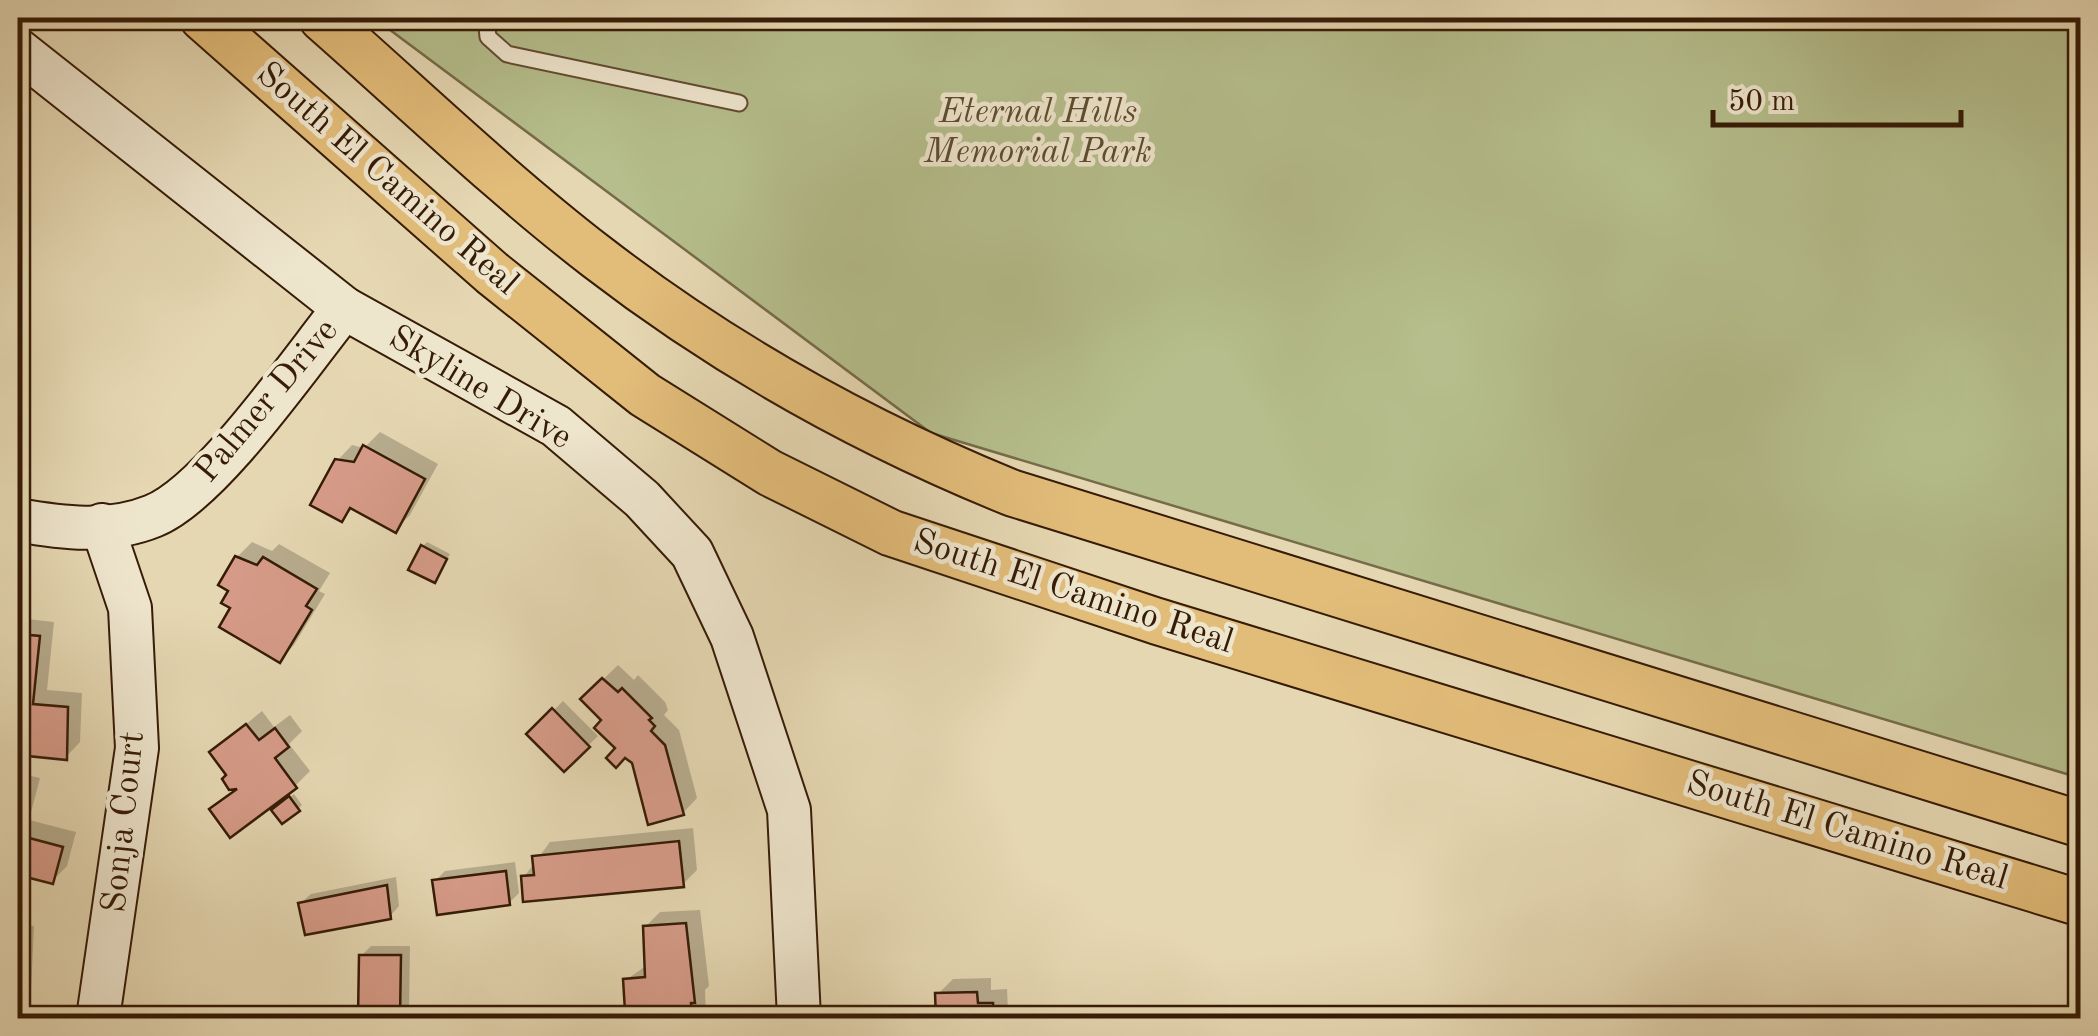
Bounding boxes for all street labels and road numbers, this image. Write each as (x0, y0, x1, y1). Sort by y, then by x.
street label: South El Camino Real (249, 56, 525, 302)
street label: Palmer Drive (189, 313, 345, 489)
street label: Skyline Drive (383, 320, 577, 456)
street label: South El Camino Real (909, 524, 1237, 660)
street label: Sonja Court (97, 729, 151, 915)
street label: South El Camino Real (1682, 765, 2012, 897)

